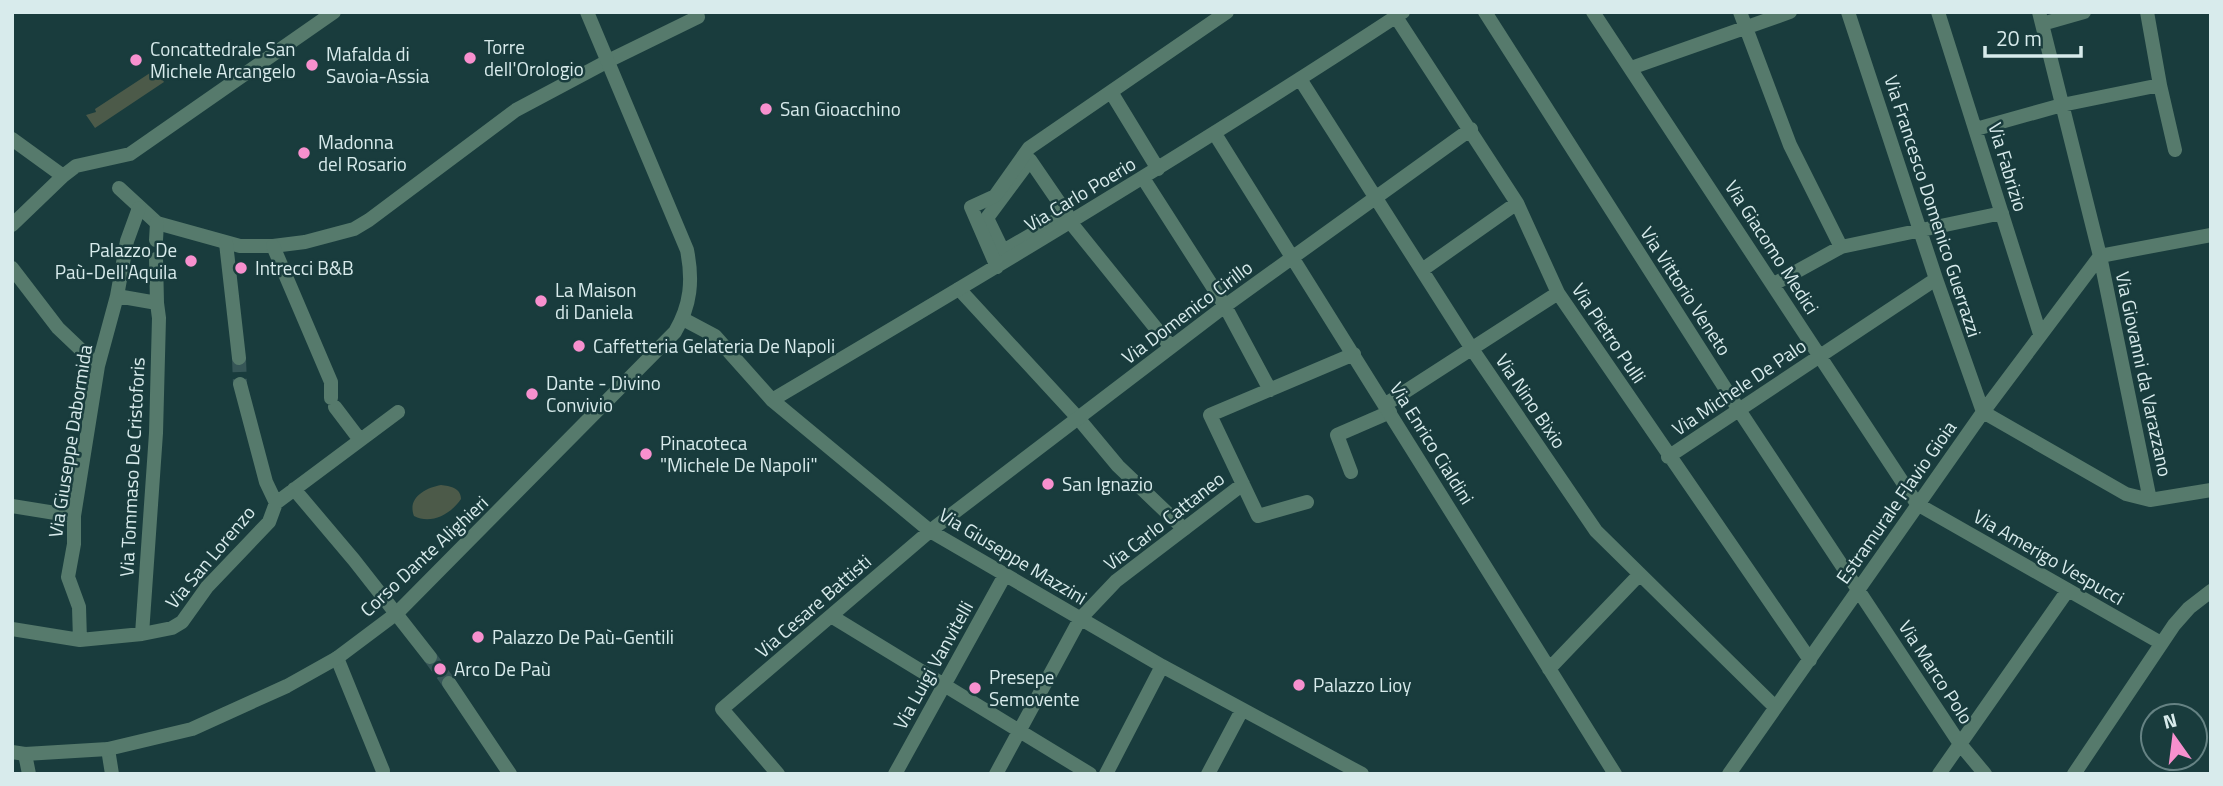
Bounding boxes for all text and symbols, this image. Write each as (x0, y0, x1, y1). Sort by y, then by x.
scale bar (1985, 14, 2081, 58)
text: 20 m (1996, 22, 2042, 54)
place label: Torre dell'Orologio (484, 32, 584, 83)
place label: Concattedrale San Michele Arcangelo (150, 34, 296, 85)
place label: Mafalda di Savoia-Assia (326, 39, 430, 90)
marker: Torre dell'Orologio (462, 50, 478, 66)
marker: Concattedrale San Michele Arcangelo (128, 52, 144, 68)
marker: Mafalda di Savoia-Assia (304, 57, 320, 73)
street label: Via Francesco Domenico Guerrazzi (1877, 71, 1990, 341)
place label: San Gioacchino (780, 94, 901, 123)
marker: San Gioacchino (758, 101, 774, 117)
street label: Via Fabrizio (1981, 119, 2036, 215)
place label: Madonna del Rosario (318, 127, 407, 178)
marker: Madonna del Rosario (296, 145, 312, 161)
street label: Via Carlo Poerio (1018, 149, 1141, 238)
street label: Via Giacomo Medici (1718, 174, 1827, 320)
street label: Via Vittorio Veneto (1634, 220, 1739, 361)
place label: Palazzo De Paù-Dell'Aquila (55, 235, 177, 286)
marker: Palazzo De Paù-Dell'Aquila (183, 253, 199, 269)
place label: Intrecci B&B (255, 253, 354, 282)
street label: Via Domenico Cirillo (1115, 253, 1258, 371)
marker: Intrecci B&B (233, 260, 249, 276)
street label: Via Giovanni da Varazzano (2109, 269, 2180, 479)
place label: La Maison di Daniela (555, 275, 637, 326)
street label: Via Pietro Pulli (1565, 277, 1654, 389)
marker: La Maison di Daniela (533, 293, 549, 309)
place label: Caffetteria Gelateria De Napoli (593, 331, 835, 360)
street label: Via Michele De Palo (1666, 331, 1812, 442)
marker: Caffetteria Gelateria De Napoli (571, 338, 587, 354)
street label: Via Giuseppe Dabormida (40, 342, 99, 540)
street label: Via Nino Bixio (1489, 347, 1574, 454)
street label: Via Tommaso De Cristoforis (111, 356, 152, 578)
place label: Dante - Divino Convivio (546, 368, 661, 419)
street label: Via Enrico Cialdini (1383, 376, 1482, 510)
marker: Dante - Divino Convivio (524, 386, 540, 402)
street label: Estramurale Flavio Gioia (1828, 414, 1963, 589)
place label: Pinacoteca "Michele De Napoli" (660, 428, 818, 479)
marker: Pinacoteca "Michele De Napoli" (638, 446, 654, 462)
street label: Via Carlo Cattaneo (1097, 464, 1230, 577)
place label: San Ignazio (1062, 469, 1153, 498)
marker: San Ignazio (1040, 476, 1056, 492)
street label: Corso Dante Alighieri (353, 488, 494, 623)
street label: Via San Lorenzo (158, 499, 262, 615)
street label: Via Giuseppe Mazzini (934, 500, 1093, 611)
street label: Via Amerigo Vespucci (1968, 501, 2130, 612)
street label: Via Cesare Battisti (748, 547, 877, 664)
street label: Via Luigi Vanvitelli (885, 595, 980, 734)
street label: Via Marco Polo (1892, 614, 1981, 729)
place label: Palazzo De Paù-Gentili (492, 622, 674, 651)
marker: Palazzo De Paù-Gentili (470, 629, 486, 645)
place label: Arco De Paù (454, 654, 551, 683)
marker: Arco De Paù (432, 661, 448, 677)
place label: Presepe Semovente (989, 662, 1080, 713)
place label: Palazzo Lioy (1313, 670, 1411, 699)
marker: Palazzo Lioy (1291, 677, 1307, 693)
marker: Presepe Semovente (967, 680, 983, 696)
north arrow (2139, 702, 2209, 772)
text: N (2160, 704, 2180, 736)

